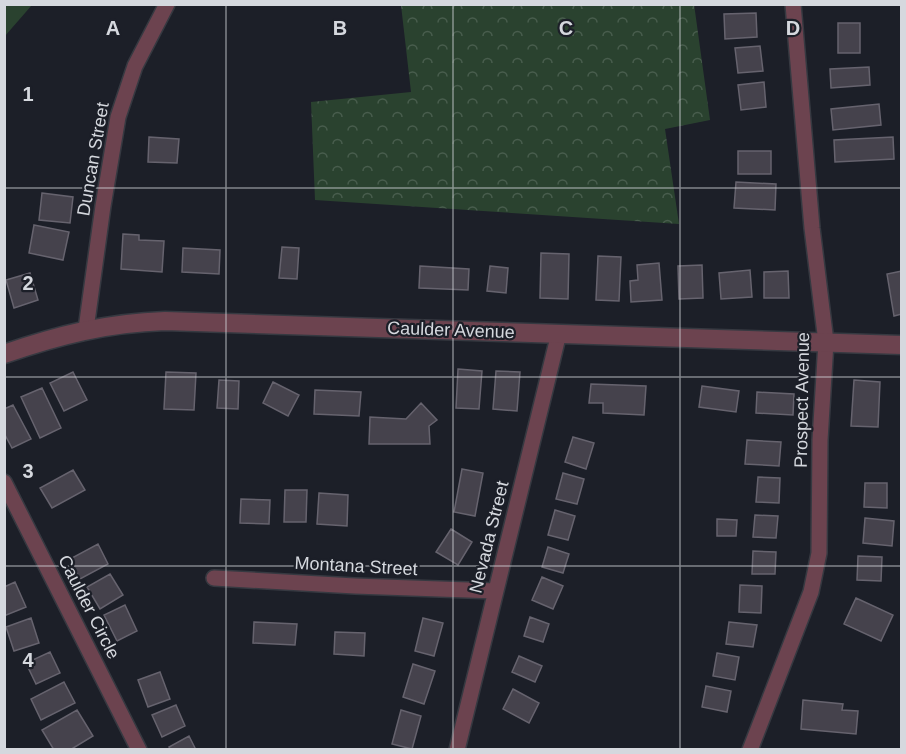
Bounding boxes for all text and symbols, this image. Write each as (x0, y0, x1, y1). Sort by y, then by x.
text: A (106, 17, 120, 39)
text: B (333, 17, 347, 39)
text: C (559, 17, 573, 39)
text: D (786, 17, 800, 39)
text: 1 (22, 83, 34, 105)
street label: Duncan Street (73, 101, 113, 217)
text: 2 (22, 272, 34, 294)
street label: Caulder Avenue (387, 318, 515, 342)
street label: Prospect Avenue (791, 332, 813, 468)
text: 3 (22, 460, 34, 482)
street label: Nevada Street (465, 479, 513, 595)
street label: Caulder Circle (54, 552, 124, 662)
street label: Montana Street (294, 553, 418, 579)
text: 4 (22, 649, 34, 671)

